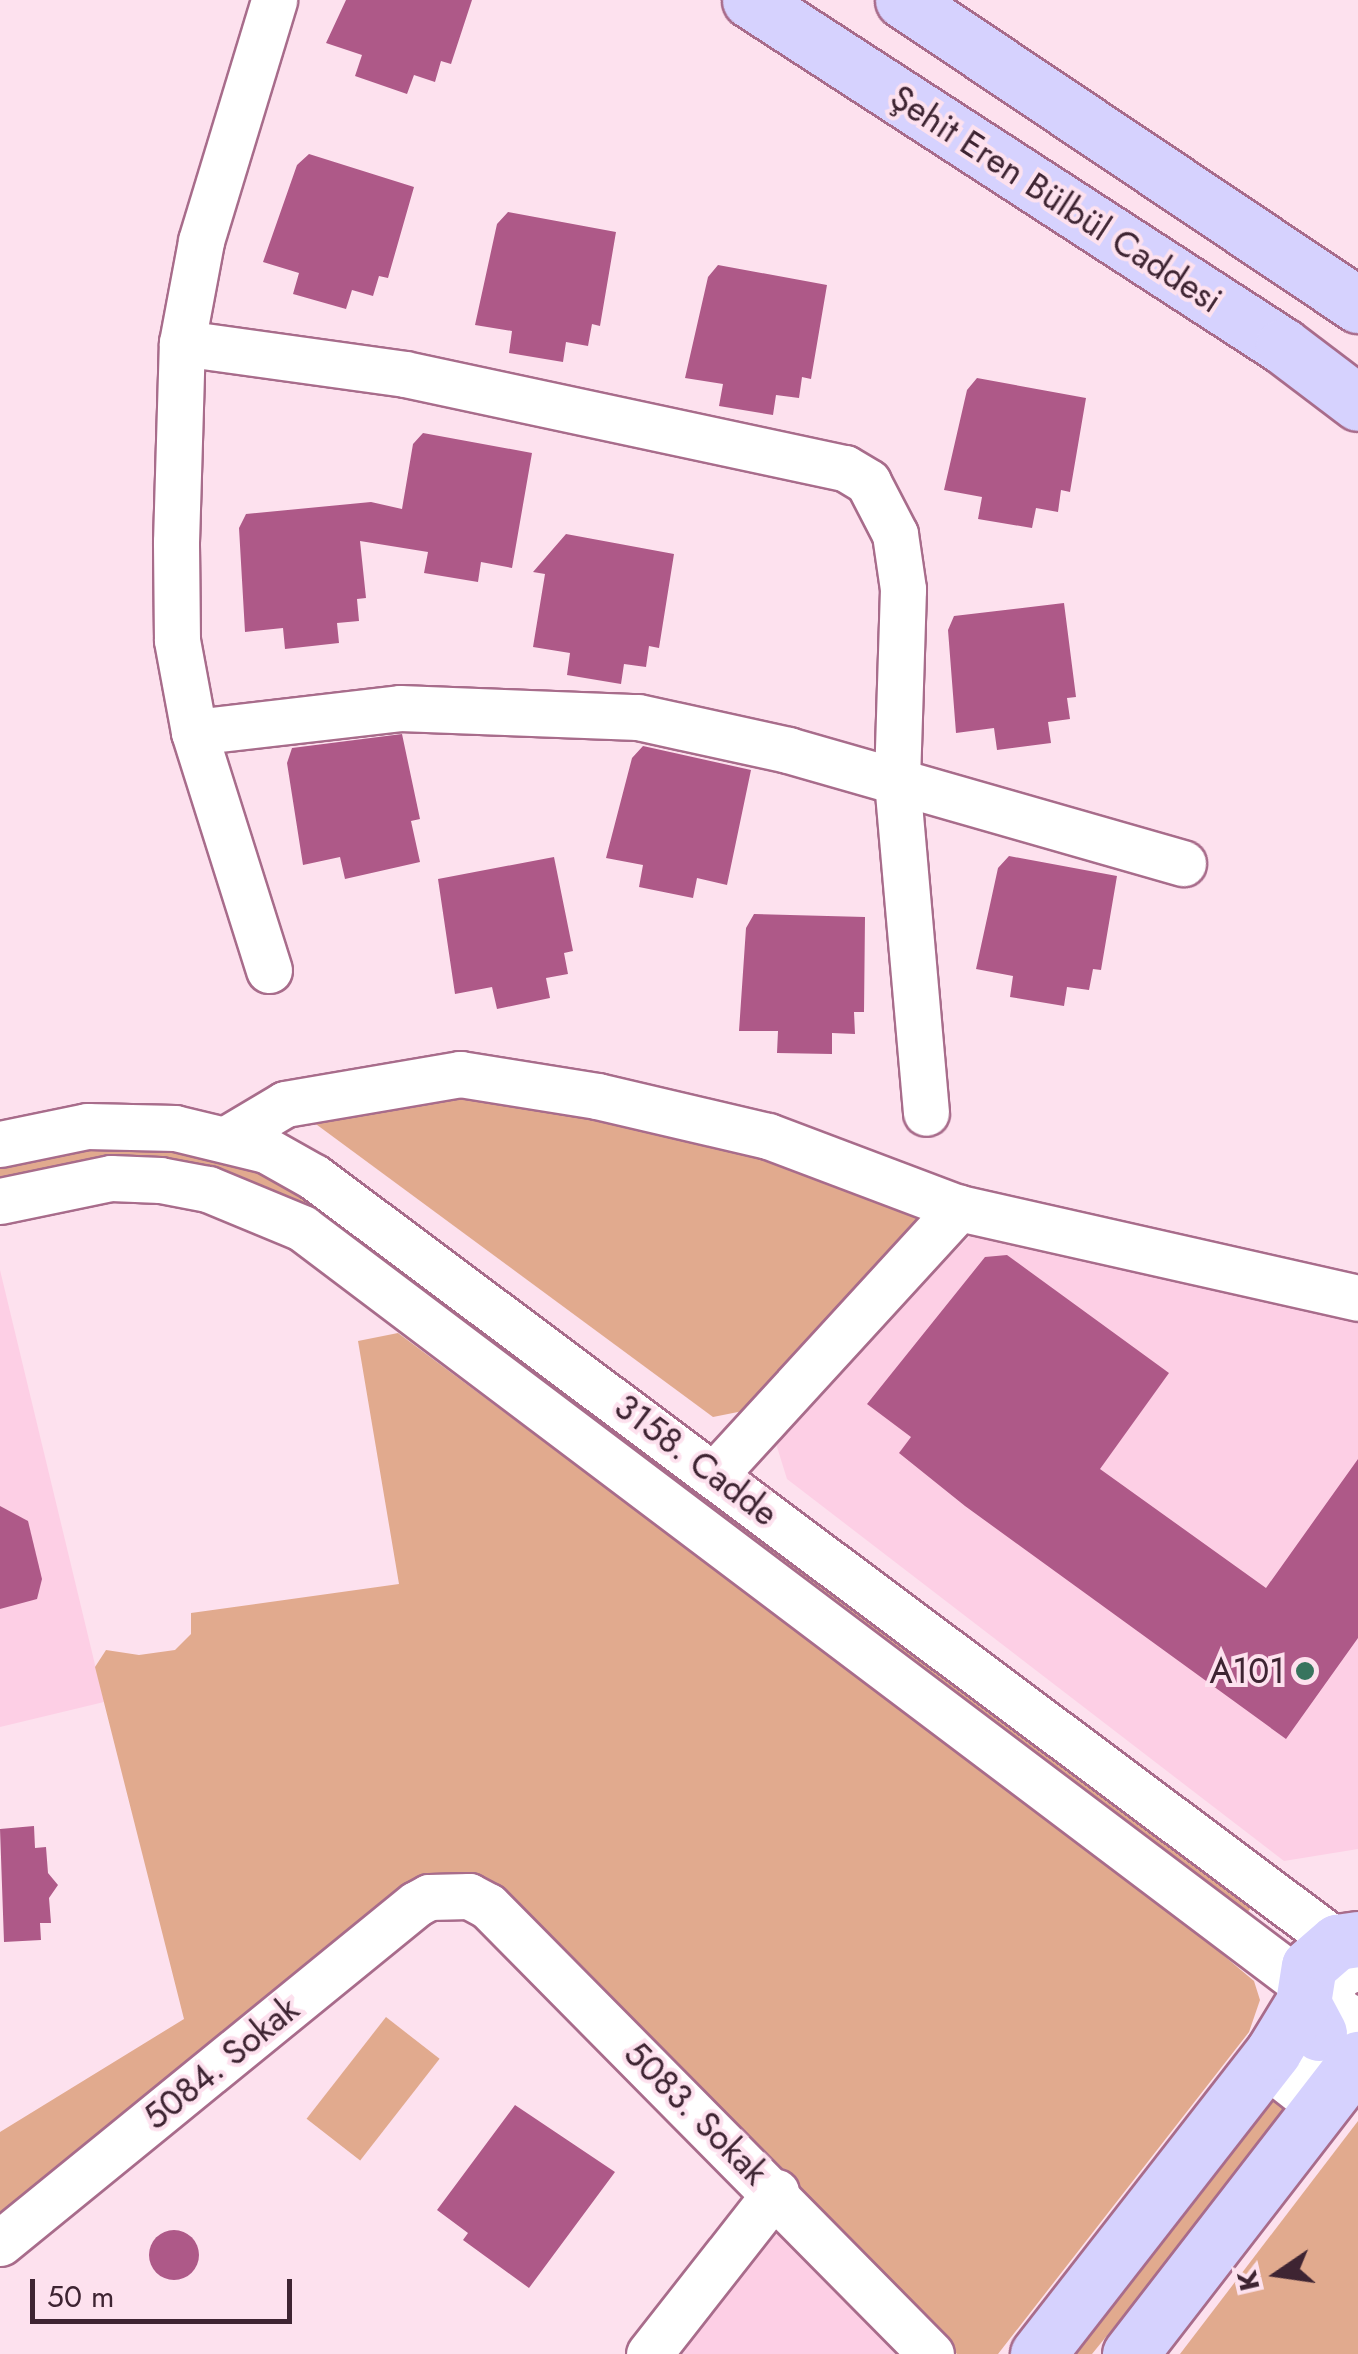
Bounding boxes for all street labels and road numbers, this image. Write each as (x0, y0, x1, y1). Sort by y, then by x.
street label: Şehit Eren Bülbül Caddesi (883, 76, 1229, 322)
street label: 3158. Cadde (606, 1385, 786, 1535)
street label: 5084. Sokak (135, 1988, 307, 2138)
street label: 5083. Sokak (616, 2033, 776, 2193)

